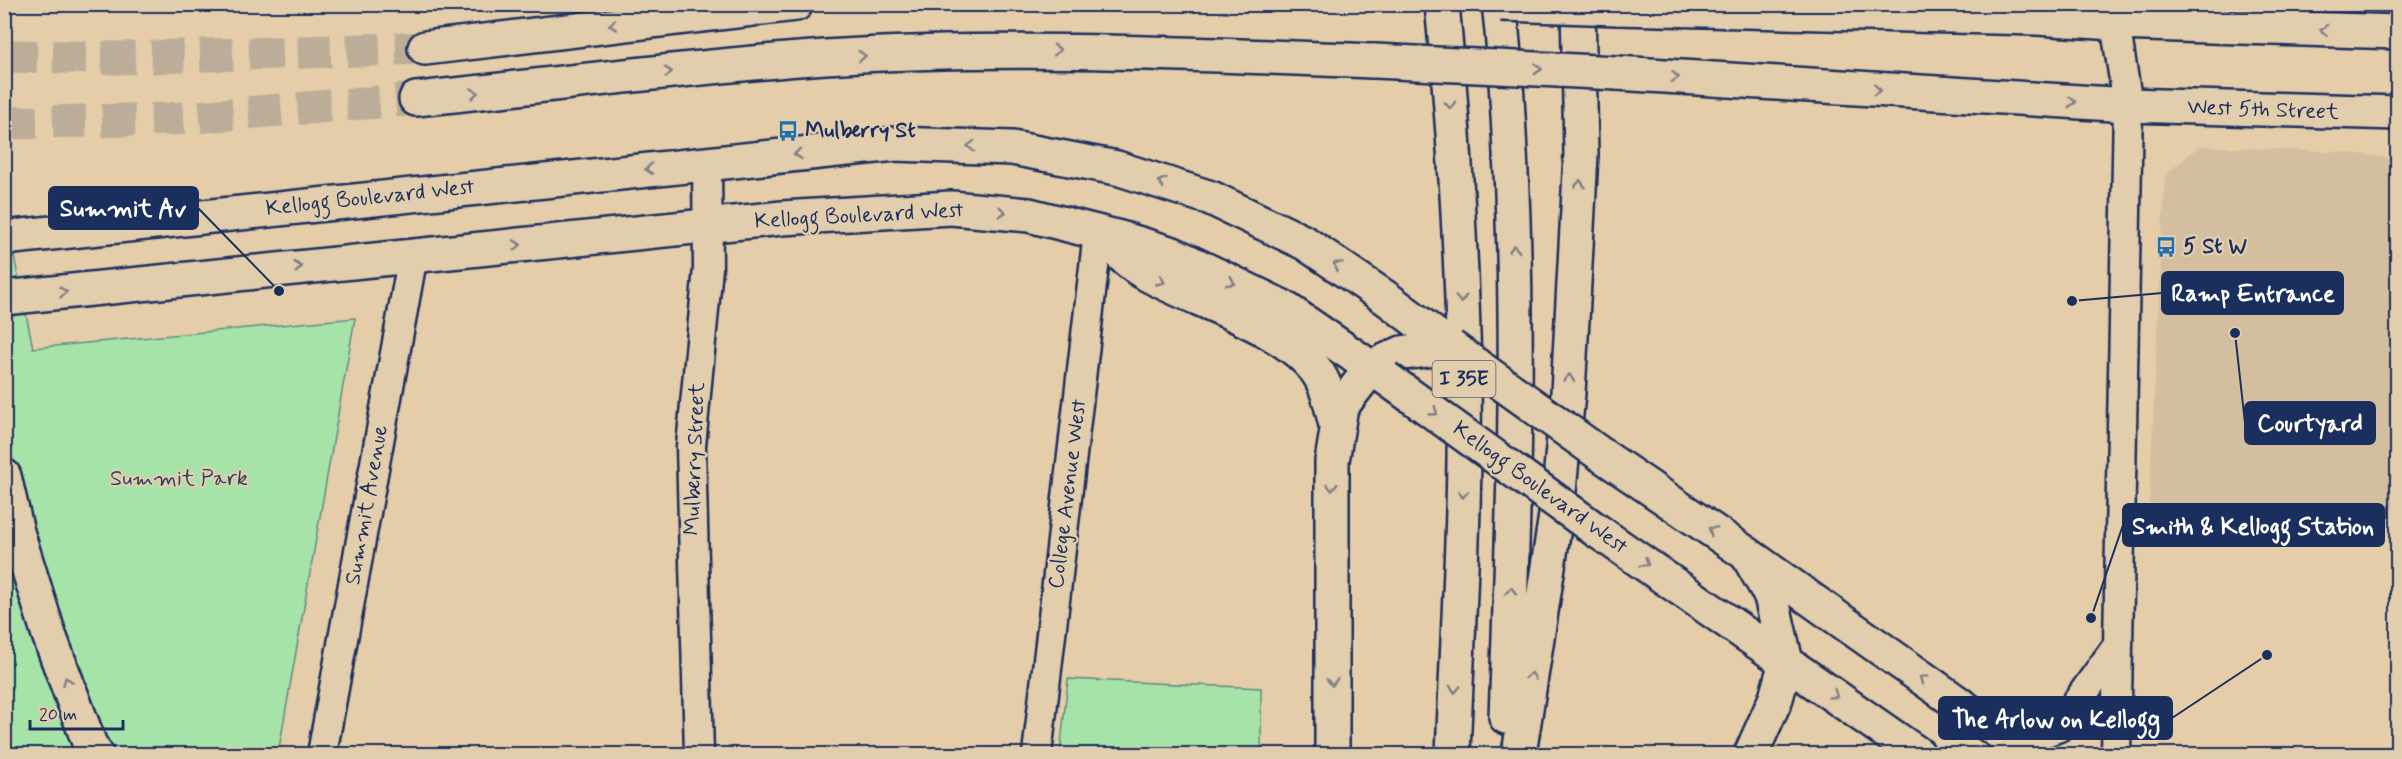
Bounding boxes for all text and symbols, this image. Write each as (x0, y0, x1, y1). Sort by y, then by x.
one-way arrow (608, 18, 617, 31)
one-way arrow (2319, 24, 2328, 37)
one-way arrow (1053, 44, 1062, 56)
one-way arrow (858, 49, 867, 62)
one-way arrow (1534, 63, 1543, 76)
one-way arrow (663, 66, 672, 79)
one-way arrow (1671, 70, 1680, 83)
one-way arrow (1873, 83, 1882, 96)
one-way arrow (469, 87, 479, 100)
street label: West 5th Street (2187, 93, 2339, 127)
one-way arrow (2068, 96, 2077, 109)
one-way arrow (1443, 100, 1456, 109)
place label: Mulberry St (805, 117, 916, 145)
bus stop icon: Mulberry St (776, 119, 800, 143)
one-way arrow (966, 140, 975, 153)
one-way arrow (793, 147, 802, 160)
one-way arrow (645, 162, 654, 175)
street label: Kellogg Boulevard West (264, 173, 476, 226)
one-way arrow (1157, 177, 1168, 189)
one-way arrow (1573, 179, 1586, 188)
callout: Summit Av (49, 187, 198, 229)
text: Summit Av (60, 194, 186, 225)
street label: Kellogg Boulevard West (754, 197, 965, 238)
one-way arrow (997, 205, 1006, 218)
place label: 5 St W (2183, 233, 2247, 261)
bus stop icon: 5 St W (2154, 235, 2178, 259)
one-way arrow (512, 239, 521, 252)
one-way arrow (1508, 245, 1520, 254)
one-way arrow (294, 261, 303, 274)
one-way arrow (1333, 261, 1344, 272)
callout: Ramp Entrance (2162, 272, 2343, 314)
one-way arrow (1154, 273, 1165, 285)
one-way arrow (1225, 275, 1236, 287)
text: Ramp Entrance (2171, 279, 2335, 310)
one-way arrow (58, 286, 67, 299)
one-way arrow (1454, 295, 1467, 304)
road number: I 35E (1432, 361, 1496, 397)
one-way arrow (1562, 374, 1575, 383)
street label: Mulberry Street (678, 382, 712, 536)
street label: College Avenue West (1042, 397, 1095, 591)
callout: Courtyard (2245, 402, 2375, 444)
one-way arrow (1427, 405, 1438, 416)
text: Courtyard (2257, 409, 2363, 440)
street label: Kellogg Boulevard West (1445, 415, 1633, 563)
street label: Summit Avenue (339, 423, 395, 587)
park label: Summit Park (110, 465, 248, 493)
one-way arrow (1326, 483, 1338, 492)
one-way arrow (1456, 490, 1469, 499)
callout: Smith & Kellogg Station (2123, 504, 2384, 546)
text: Smith & Kellogg Station (2132, 512, 2374, 546)
one-way arrow (1708, 526, 1719, 537)
one-way arrow (1638, 556, 1649, 567)
one-way arrow (1504, 587, 1517, 596)
one-way arrow (1524, 671, 1536, 680)
one-way arrow (1919, 675, 1930, 686)
one-way arrow (61, 676, 74, 687)
one-way arrow (1326, 678, 1338, 687)
one-way arrow (1449, 685, 1462, 694)
one-way arrow (1827, 688, 1838, 699)
scale bar (30, 693, 123, 731)
callout: The Arlow on Kellogg (1939, 697, 2172, 739)
text: 20 m (39, 703, 77, 727)
text: The Arlow on Kellogg (1952, 705, 2160, 739)

